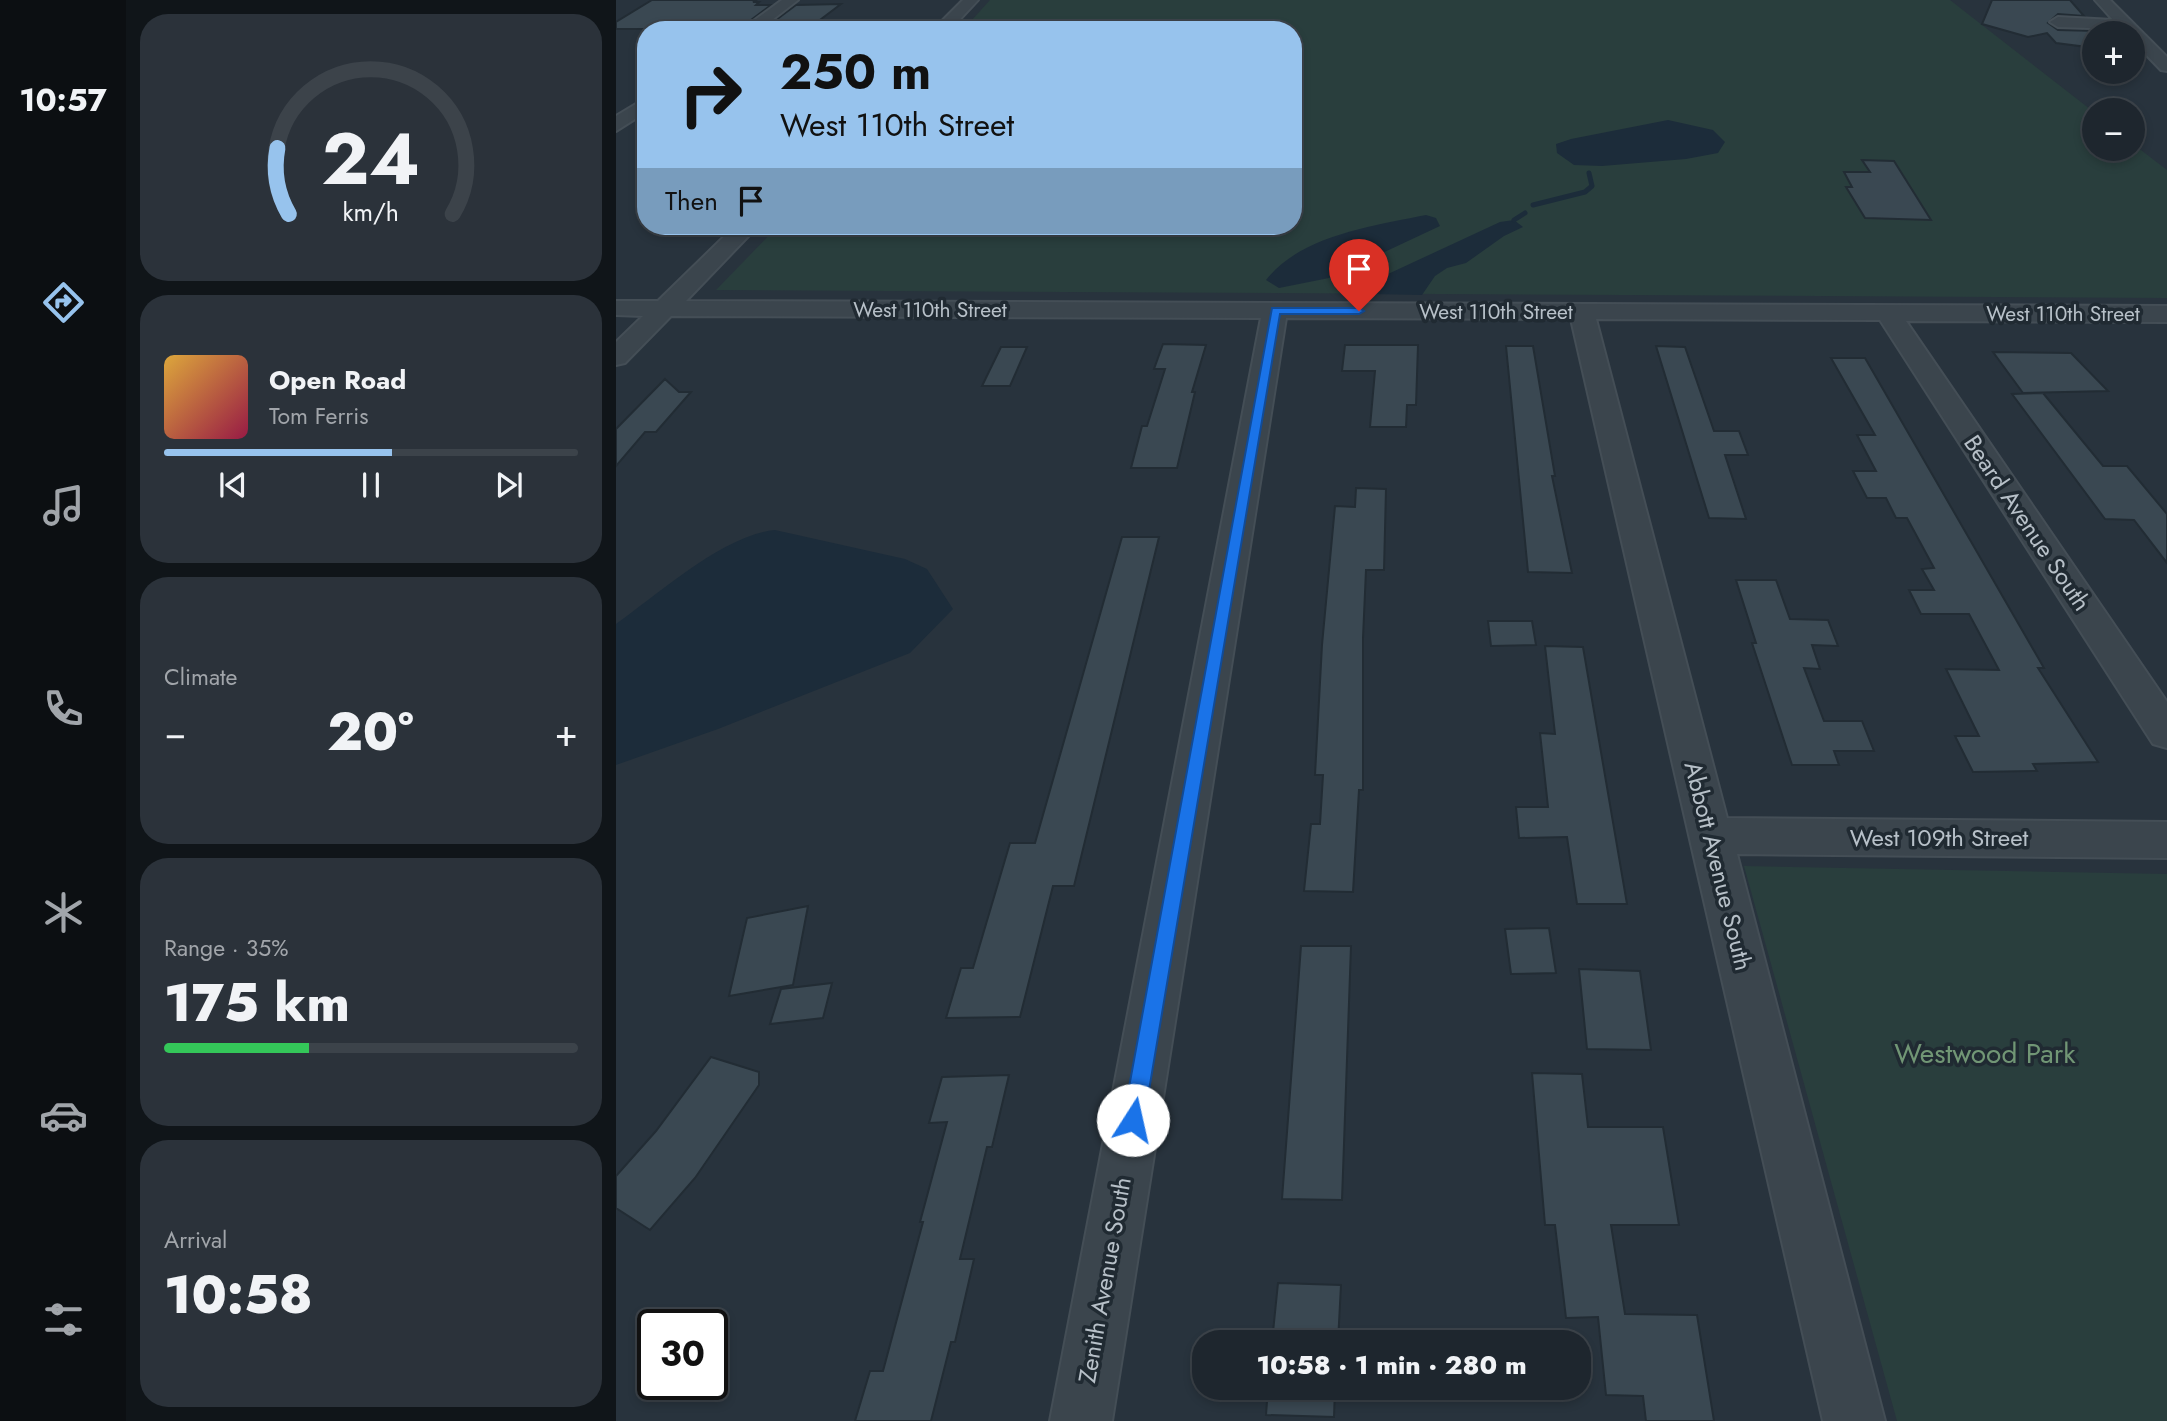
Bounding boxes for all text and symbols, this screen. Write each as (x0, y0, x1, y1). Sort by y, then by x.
map controls (2082, 21, 2145, 161)
button: + (2082, 21, 2145, 84)
text: 250 m (780, 37, 931, 107)
icon: right (665, 49, 756, 140)
text: 10:57 (19, 77, 107, 123)
button: − (2082, 98, 2145, 161)
text: West 110th Street (780, 102, 1014, 148)
text: 24 (322, 106, 420, 211)
text: Then (665, 182, 718, 220)
icon: arrive (732, 182, 770, 220)
text: km/h (343, 194, 399, 230)
pin (1329, 239, 1389, 311)
icon: arrive (1340, 250, 1378, 288)
icon: directions (39, 278, 88, 327)
street label: West 110th Street (853, 295, 1007, 325)
street label: West 110th Street (1419, 297, 1573, 327)
street label: West 110th Street (1986, 299, 2140, 329)
text: Open Road (269, 361, 406, 399)
text: Tom Ferris (269, 399, 368, 433)
street label: Beard Avenue South (1955, 428, 2099, 618)
icon: previous (214, 466, 252, 504)
icon: pause (352, 466, 390, 504)
icon: next (490, 466, 528, 504)
icon: music (39, 481, 88, 530)
text: Climate (164, 660, 237, 694)
icon: phone (39, 684, 88, 733)
text: 20° (327, 694, 414, 770)
text: − (164, 705, 186, 760)
text: + (555, 705, 578, 760)
street label: Abbott Avenue South (1676, 758, 1761, 974)
street label: West 109th Street (1850, 820, 2029, 855)
icon: climate (39, 888, 88, 937)
text: Range · 35% (164, 931, 288, 965)
text: 175 km (164, 965, 350, 1041)
park label: Westwood Park (1894, 1033, 2076, 1074)
position arrow (1096, 1083, 1170, 1157)
icon: car (39, 1091, 88, 1140)
street label: Zenith Avenue South (1069, 1174, 1140, 1386)
text: Arrival (164, 1223, 227, 1257)
text: 10:58 (164, 1257, 313, 1333)
icon: filters (39, 1295, 88, 1344)
speed limit sign: 30 (637, 1309, 728, 1400)
text: 10:58 · 1 min · 280 m (1256, 1346, 1527, 1384)

